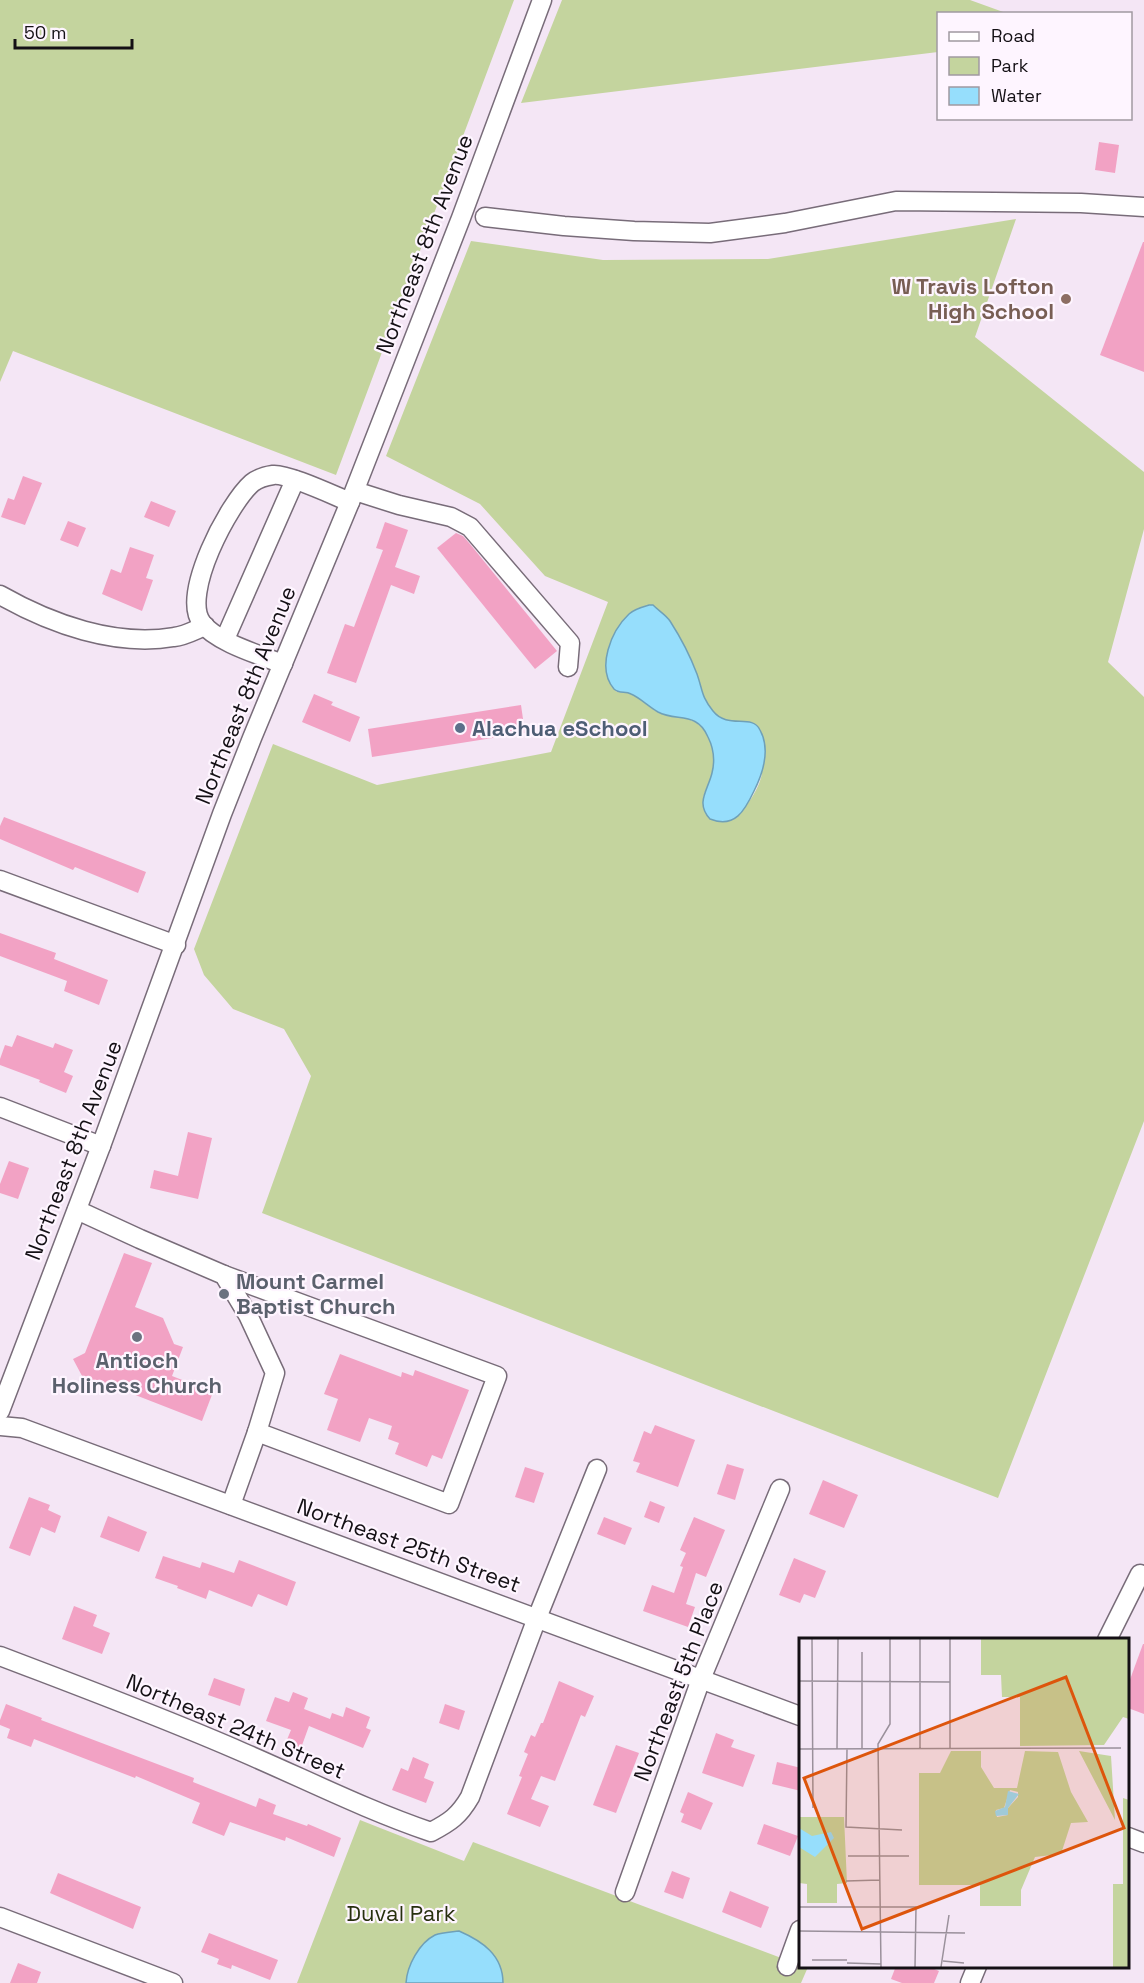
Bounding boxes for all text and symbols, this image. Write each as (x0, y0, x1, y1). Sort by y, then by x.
scale bar (15, 12, 132, 50)
legend (937, 12, 1132, 120)
text: 50 m (24, 21, 66, 44)
text: Road (991, 24, 1035, 47)
text: Park (991, 54, 1029, 77)
text: Water (991, 84, 1042, 107)
street label: Northeast 8th Avenue (369, 130, 479, 358)
place label: W Travis Lofton High School (891, 272, 1054, 325)
marker: W Travis Lofton High School (1059, 292, 1073, 306)
street label: Northeast 8th Avenue (188, 582, 302, 808)
place label: Alachua eSchool (472, 714, 648, 742)
marker: Alachua eSchool (453, 721, 467, 735)
street label: Northeast 8th Avenue (18, 1036, 128, 1264)
place label: Mount Carmel Baptist Church (236, 1267, 396, 1320)
marker: Mount Carmel Baptist Church (217, 1287, 231, 1301)
marker: Antioch Holiness Church (130, 1330, 144, 1344)
place label: Antioch Holiness Church (52, 1346, 222, 1399)
street label: Northeast 25th Street (293, 1492, 525, 1598)
street label: Northeast 5th Place (627, 1577, 729, 1785)
inset map (799, 1638, 1129, 1968)
street label: Northeast 24th Street (122, 1667, 350, 1785)
park label: Duval Park (346, 1899, 456, 1927)

